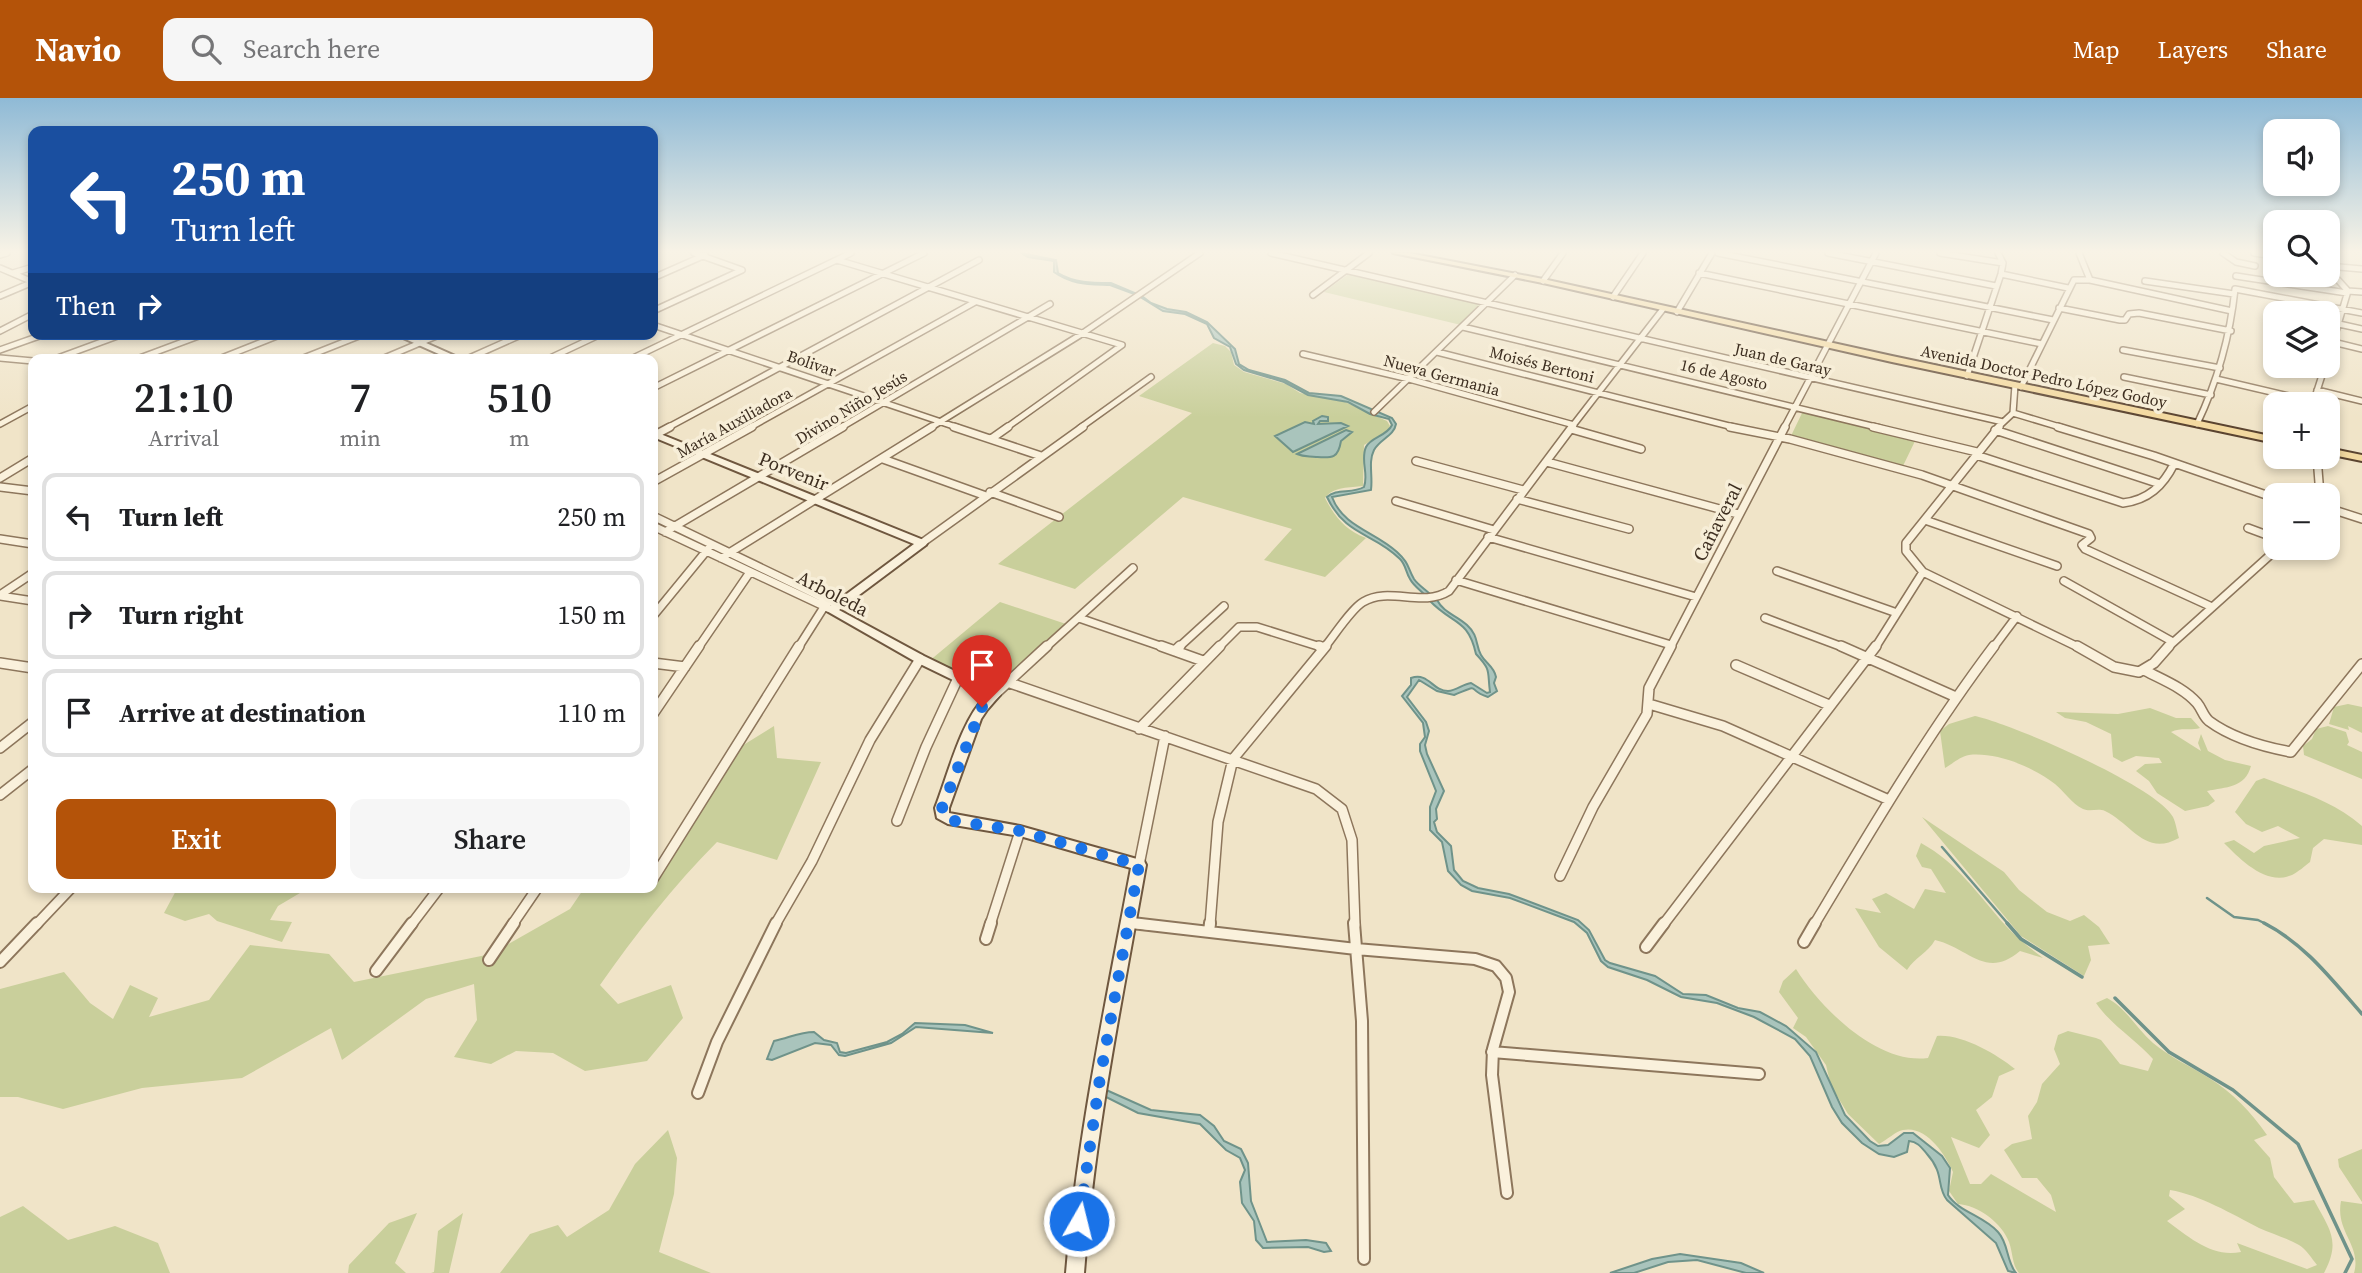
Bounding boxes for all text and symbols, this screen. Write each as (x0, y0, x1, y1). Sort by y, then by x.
search box (163, 18, 653, 81)
text: Navio (35, 27, 121, 72)
icon: search (187, 30, 225, 68)
text: Search here (243, 31, 380, 67)
text: Map (2073, 33, 2120, 66)
text: Layers (2158, 33, 2228, 66)
text: Share (2266, 33, 2327, 66)
map controls (2263, 119, 2340, 560)
button: sound (2263, 119, 2340, 196)
text: 250 m (171, 144, 306, 211)
icon: left (56, 154, 147, 245)
text: Turn left (171, 208, 295, 252)
button: search (2263, 210, 2340, 287)
icon: right (130, 287, 168, 325)
text: Then (56, 288, 116, 324)
button: layers (2263, 301, 2340, 378)
street label: Juan de Garay (1731, 337, 1835, 381)
street label: Avenida Doctor Pedro López Godoy (1919, 339, 2170, 413)
street label: Moisés Bertoni (1487, 340, 1597, 388)
street label: Bolivar (784, 344, 840, 382)
street label: Nueva Germania (1382, 349, 1503, 401)
street label: 16 de Agosto (1678, 353, 1770, 395)
street label: Divino Niño Jesús (791, 365, 911, 449)
text: 21:10 (134, 368, 234, 426)
text: 7 (349, 368, 371, 426)
text: 510 (487, 368, 552, 426)
street label: María Auxiliadora (672, 381, 796, 463)
button: + (2263, 392, 2340, 469)
text: Arrival (148, 422, 219, 454)
text: min (339, 422, 381, 454)
text: m (509, 422, 530, 454)
street label: Porvenir (755, 445, 833, 497)
street label: Cañaveral (1686, 478, 1748, 566)
button: − (2263, 483, 2340, 560)
icon: left (60, 498, 98, 536)
text: Turn left (119, 499, 223, 535)
text: 250 m (558, 499, 626, 535)
street label: Arboleda (793, 564, 874, 622)
icon: right (60, 596, 98, 634)
text: Turn right (119, 597, 243, 633)
text: 150 m (558, 597, 626, 633)
pin (952, 635, 1012, 707)
icon: arrive (963, 646, 1001, 684)
icon: arrive (60, 694, 98, 732)
text: Arrive at destination (119, 695, 366, 731)
text: 110 m (558, 695, 626, 731)
button: Exit (56, 799, 336, 879)
button: Share (350, 799, 630, 879)
position arrow (1042, 1184, 1116, 1258)

